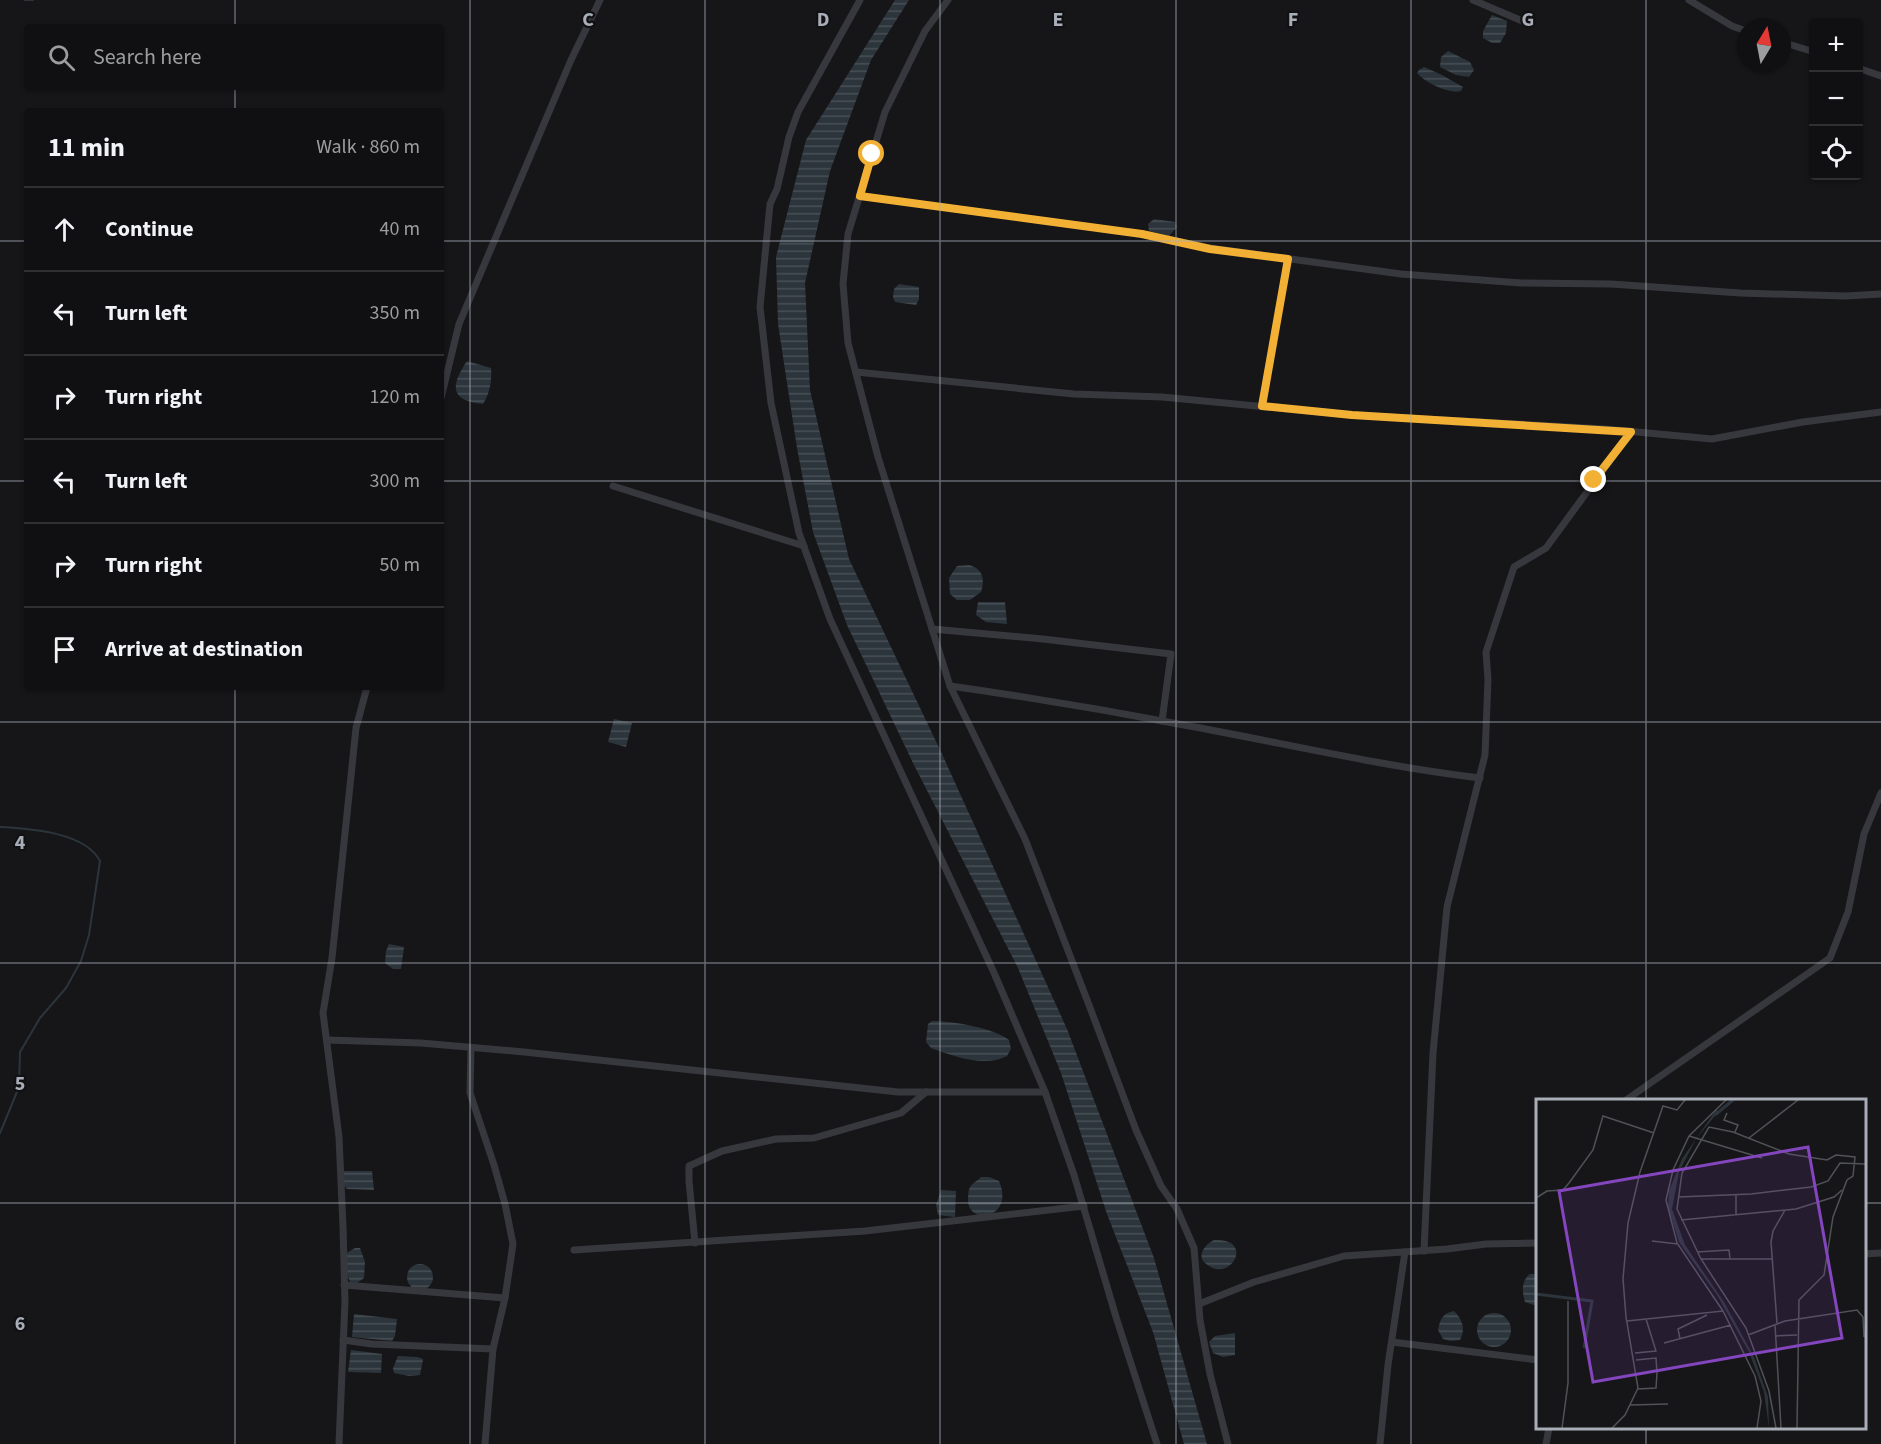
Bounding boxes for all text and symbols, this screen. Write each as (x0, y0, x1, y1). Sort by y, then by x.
text: C (582, 6, 594, 34)
text: D (817, 6, 829, 34)
text: E (1053, 6, 1063, 34)
text: F (1288, 6, 1298, 34)
text: G (1522, 6, 1534, 34)
north arrow (1737, 18, 1791, 72)
map controls (1809, 18, 1863, 180)
button: + (1809, 18, 1863, 72)
search box (24, 24, 444, 90)
icon: search (45, 41, 78, 74)
text: Search here (93, 41, 201, 73)
button: − (1809, 72, 1863, 126)
button: locate (1809, 126, 1863, 180)
text: 11 min (48, 129, 125, 166)
text: Walk · 860 m (316, 133, 420, 161)
route start (858, 140, 884, 166)
icon: ahead (48, 213, 81, 246)
text: Continue (105, 213, 194, 245)
text: 40 m (380, 215, 420, 243)
icon: left (48, 297, 81, 330)
text: Turn left (105, 297, 187, 329)
text: 350 m (370, 299, 420, 327)
icon: right (48, 381, 81, 414)
text: Turn right (105, 381, 202, 413)
text: 120 m (370, 383, 420, 411)
icon: left (48, 465, 81, 498)
text: Turn left (105, 465, 187, 497)
route end (1580, 466, 1606, 492)
text: 300 m (370, 467, 420, 495)
icon: right (48, 549, 81, 582)
text: Turn right (105, 549, 202, 581)
text: 50 m (380, 551, 420, 579)
icon: arrive (48, 633, 81, 666)
text: Arrive at destination (105, 633, 303, 665)
text: 4 (15, 829, 26, 857)
text: 5 (15, 1070, 25, 1098)
inset map (1536, 1099, 1866, 1429)
text: 6 (15, 1310, 25, 1338)

